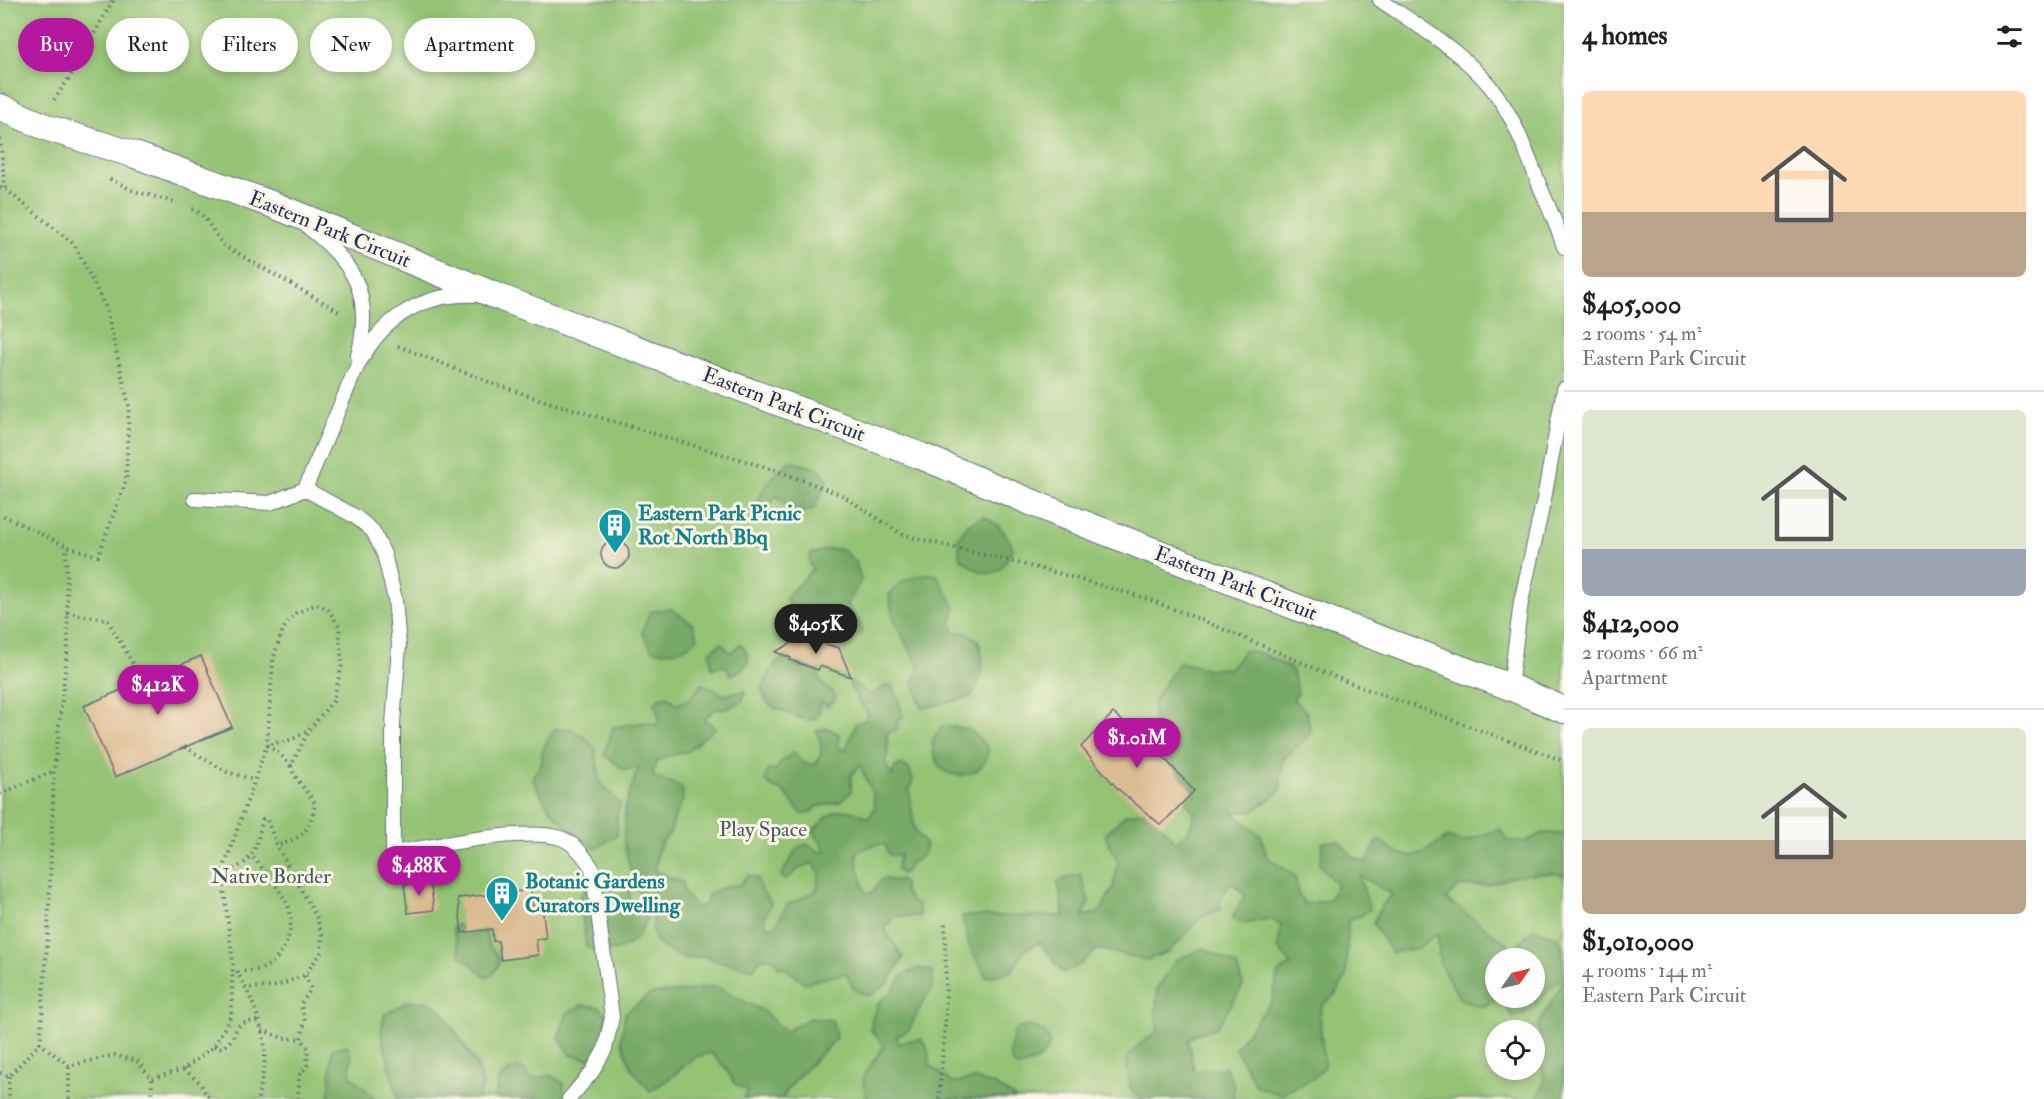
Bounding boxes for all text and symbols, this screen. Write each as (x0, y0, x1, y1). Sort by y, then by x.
chip: Buy (18, 18, 94, 72)
chip: Rent (106, 18, 189, 72)
chip: Filters (201, 18, 298, 72)
chip: New (310, 18, 392, 72)
chip: Apartment (404, 18, 535, 72)
text: 4 homes (1582, 20, 1668, 52)
icon: filters (1993, 20, 2026, 53)
icon: home (1750, 130, 1858, 238)
street label: Eastern Park Circuit (245, 185, 415, 274)
text: $405,000 (1582, 289, 1681, 321)
text: 2 rooms · 54 m² (1582, 321, 1702, 346)
text: Eastern Park Circuit (1582, 346, 1746, 371)
street label: Eastern Park Circuit (698, 361, 869, 448)
icon: home (1750, 449, 1858, 557)
place label: Eastern Park Picnic Rot North Bbq (638, 500, 802, 551)
building icon: Eastern Park Picnic Rot North Bbq (597, 507, 633, 554)
street label: Eastern Park Circuit (1150, 540, 1321, 627)
pin: $405K (774, 604, 858, 655)
text: $412,000 (1582, 608, 1679, 640)
text: $405K (788, 611, 844, 636)
text: 2 rooms · 66 m² (1582, 640, 1703, 665)
pin: $412K (116, 665, 200, 716)
text: Apartment (1582, 665, 1667, 690)
text: $412K (131, 672, 185, 697)
pin: $1.01M (1088, 718, 1186, 769)
text: $1.01M (1108, 725, 1166, 750)
icon: home (1750, 767, 1858, 875)
park label: Play Space (719, 816, 807, 843)
pin: $488K (377, 846, 461, 897)
text: $488K (392, 853, 446, 878)
park label: Native Border (211, 863, 331, 890)
place label: Botanic Gardens Curators Dwelling (525, 868, 681, 919)
building icon: Botanic Gardens Curators Dwelling (484, 875, 520, 922)
text: $1,010,000 (1582, 926, 1694, 958)
north arrow (1485, 948, 1545, 1008)
map controls (1485, 948, 1545, 1080)
text: 4 rooms · 144 m² (1582, 958, 1712, 983)
text: Eastern Park Circuit (1582, 983, 1746, 1008)
button: locate (1485, 1020, 1545, 1080)

